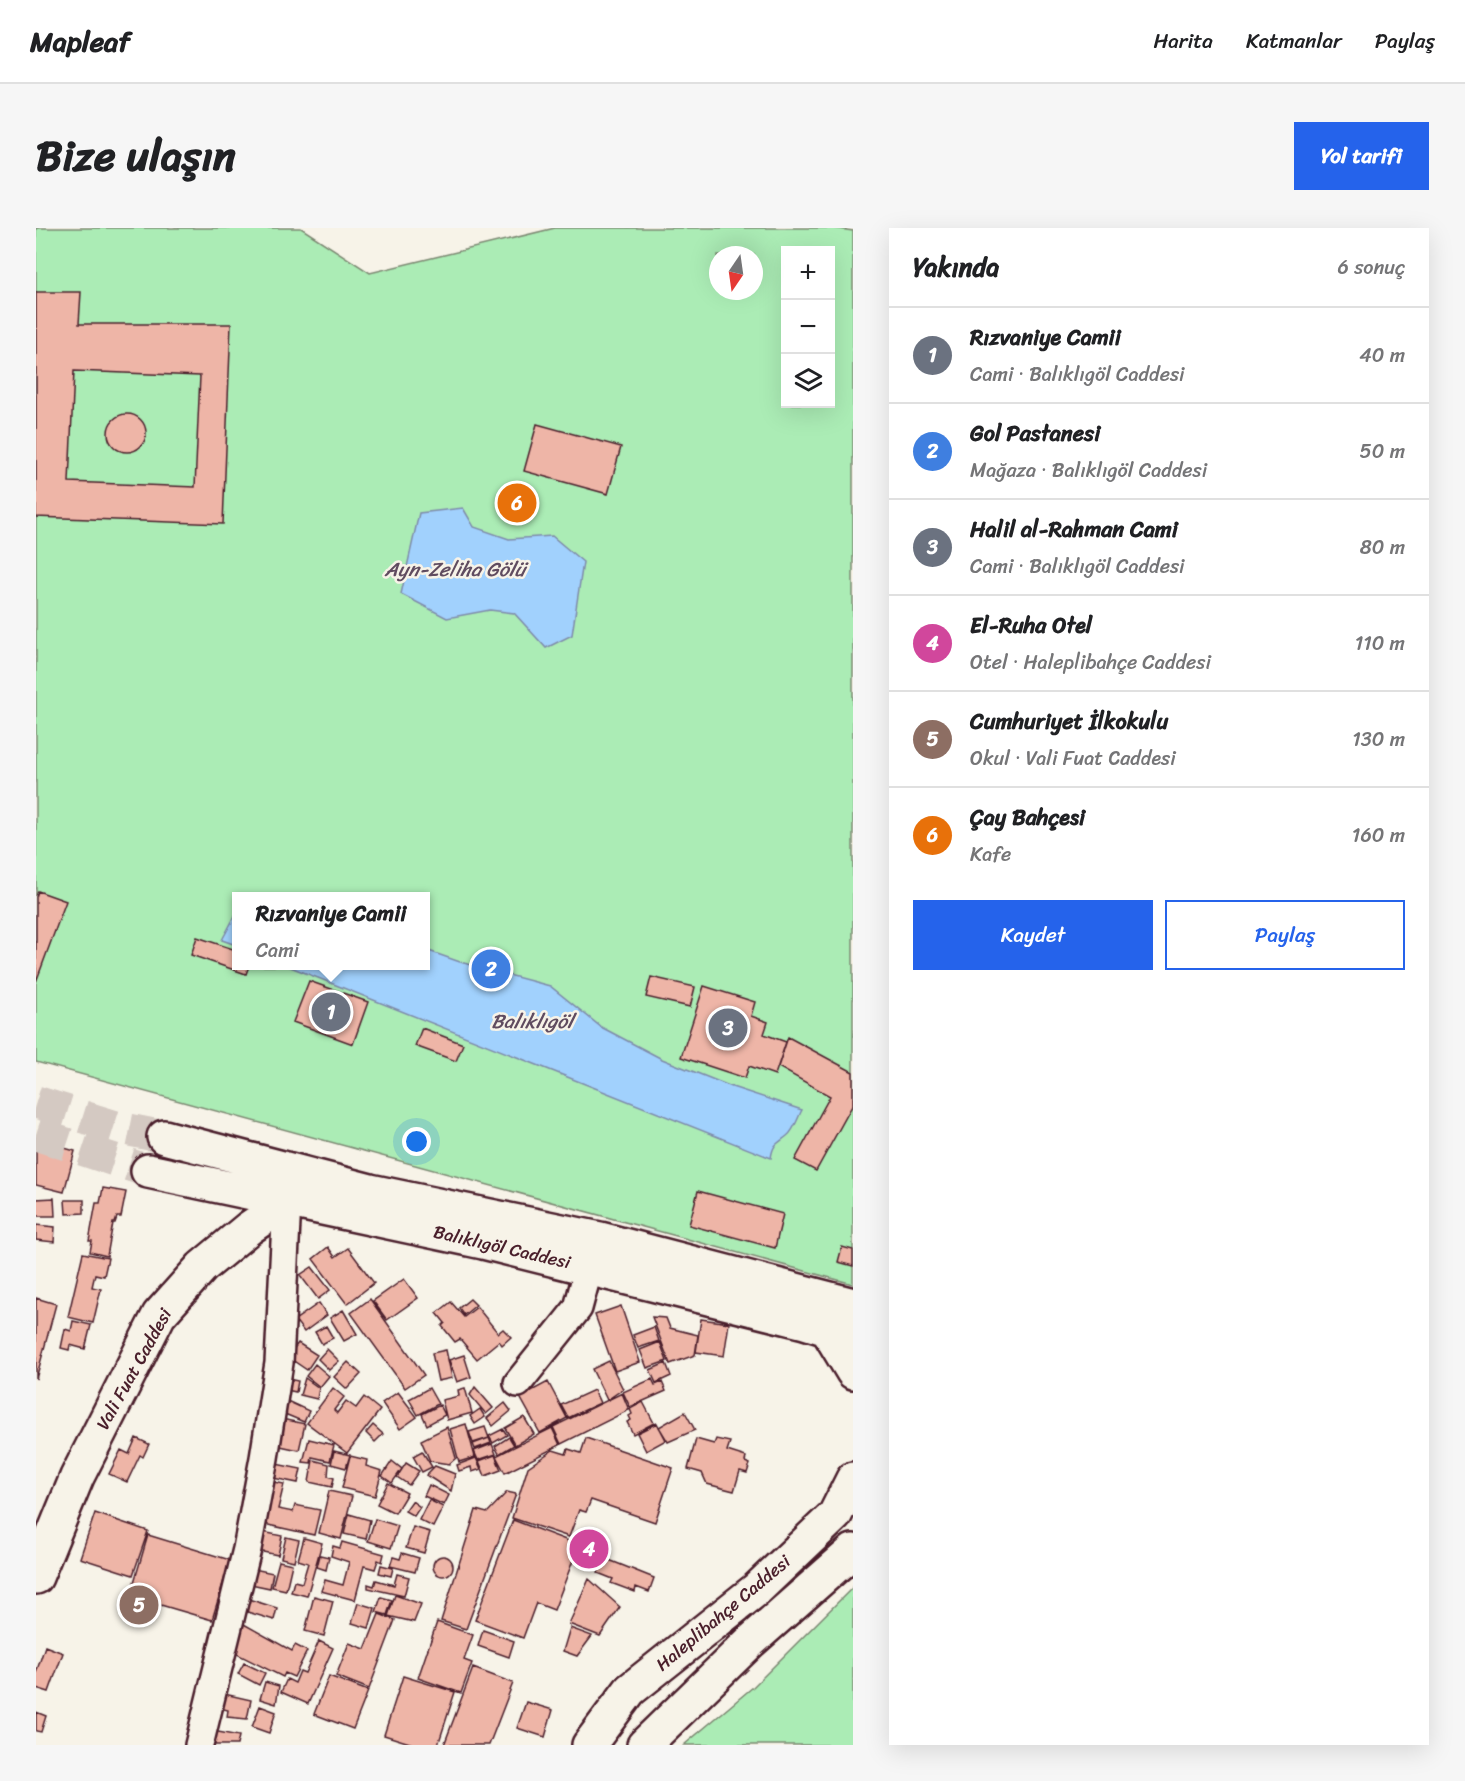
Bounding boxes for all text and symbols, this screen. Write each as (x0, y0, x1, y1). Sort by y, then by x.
text: Mapleaf (30, 17, 130, 66)
text: Harita (1153, 22, 1213, 60)
text: Katmanlar (1246, 22, 1342, 60)
text: Paylaş (1375, 22, 1435, 60)
text: Bize ulaşın (36, 119, 236, 193)
button: Yol tarifi (1294, 122, 1429, 190)
text: Yakında (913, 244, 999, 290)
north arrow (709, 246, 763, 300)
map controls (781, 246, 835, 408)
button: + (781, 246, 835, 300)
text: 6 sonuç (1338, 250, 1405, 285)
button: − (781, 300, 835, 354)
text: Rızvaniye Camii (970, 318, 1121, 357)
text: 1 (928, 338, 937, 373)
text: 40 m (1359, 338, 1405, 373)
button: layers (781, 354, 835, 408)
text: Cami · Balıklıgöl Caddesi (970, 357, 1185, 392)
text: Gol Pastanesi (970, 414, 1100, 453)
text: 2 (927, 434, 938, 469)
text: 50 m (1360, 434, 1405, 469)
text: Mağaza · Balıklıgöl Caddesi (970, 453, 1207, 488)
pin: 6 (498, 480, 536, 526)
text: Halil al-Rahman Cami (970, 510, 1178, 549)
text: 3 (927, 530, 938, 565)
text: 80 m (1360, 530, 1405, 565)
text: Cami · Balıklıgöl Caddesi (970, 549, 1185, 584)
water label: Ayn-Zeliha Gölü (384, 552, 530, 587)
text: El-Ruha Otel (970, 606, 1092, 645)
text: 4 (926, 626, 939, 661)
text: 110 m (1355, 626, 1405, 661)
text: Otel · Haleplibahçe Caddesi (970, 645, 1211, 680)
text: Cumhuriyet İlkokulu (970, 702, 1168, 741)
text: 5 (926, 722, 939, 757)
text: 130 m (1352, 722, 1405, 757)
text: Okul · Vali Fuat Caddesi (970, 741, 1176, 776)
text: Çay Bahçesi (970, 798, 1085, 837)
text: 6 (927, 818, 938, 853)
text: 160 m (1352, 818, 1405, 853)
text: Kafe (970, 837, 1011, 872)
popup (232, 892, 430, 970)
text: Rızvaniye Camii (256, 894, 406, 933)
button: Kaydet (913, 900, 1153, 970)
button: Paylaş (1165, 900, 1405, 970)
text: Cami (256, 933, 299, 968)
pin: 2 (472, 946, 510, 992)
pin: 1 (312, 990, 350, 1034)
water label: Balıklıgöl (491, 1004, 577, 1039)
pin: 3 (708, 1006, 748, 1050)
your location (402, 1127, 431, 1156)
street label: Balıklıgöl Caddesi (430, 1216, 575, 1279)
street label: Vali Fuat Caddesi (87, 1301, 181, 1436)
pin: 4 (570, 1526, 608, 1572)
street label: Haleplibahçe Caddesi (648, 1546, 799, 1680)
pin: 5 (120, 1582, 158, 1628)

